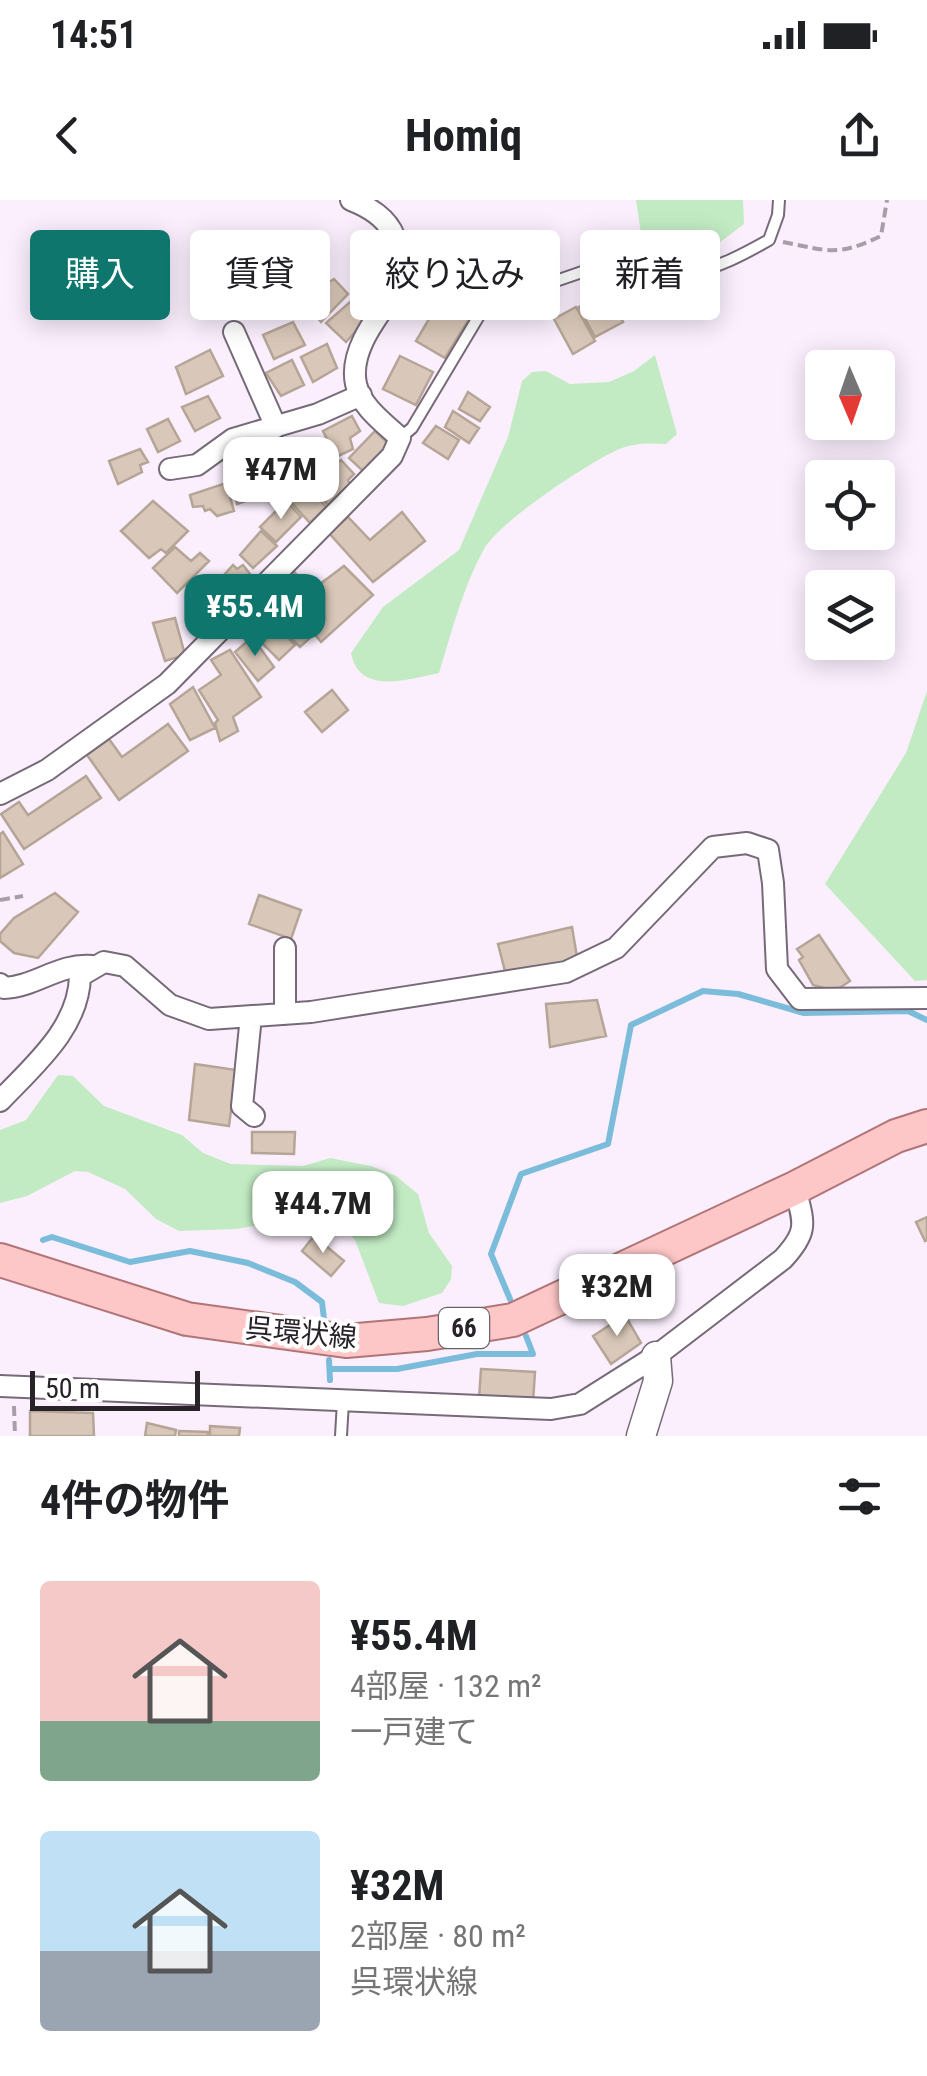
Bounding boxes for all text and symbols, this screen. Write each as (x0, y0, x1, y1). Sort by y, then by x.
text: 14:51 (50, 13, 137, 57)
icon: back (40, 108, 95, 163)
icon: share (832, 108, 887, 163)
text: Homiq (405, 109, 522, 162)
chip: 購入 (30, 230, 170, 320)
chip: 賃貸 (190, 230, 330, 320)
chip: 絞り込み (350, 230, 560, 320)
chip: 新着 (580, 230, 720, 320)
north arrow (805, 350, 895, 440)
map controls (805, 350, 895, 660)
pin: ¥47M (222, 437, 340, 522)
text: ¥47M (245, 450, 317, 488)
button: locate (805, 460, 895, 550)
button: layers (805, 570, 895, 660)
pin: ¥55.4M (174, 574, 336, 659)
text: ¥55.4M (206, 587, 304, 625)
pin: ¥44.7M (242, 1171, 404, 1256)
text: ¥44.7M (274, 1184, 372, 1222)
pin: ¥32M (558, 1254, 676, 1339)
text: ¥32M (581, 1267, 653, 1305)
road number: 66 (439, 1308, 489, 1348)
street label: 呉環状線 (244, 1312, 358, 1354)
scale bar (30, 1366, 200, 1410)
text: 50 m (45, 1372, 100, 1405)
icon: filters (832, 1469, 887, 1524)
text: 4件の物件 (40, 1476, 229, 1525)
text: ¥55.4M (350, 1611, 478, 1660)
icon: home (120, 1621, 240, 1741)
text: 4部屋 · 132 m² (350, 1667, 542, 1705)
text: 一戸建て (350, 1713, 478, 1751)
text: ¥32M (350, 1861, 444, 1910)
icon: home (120, 1871, 240, 1991)
text: 2部屋 · 80 m² (350, 1917, 526, 1955)
text: 呉環状線 (350, 1963, 478, 2001)

